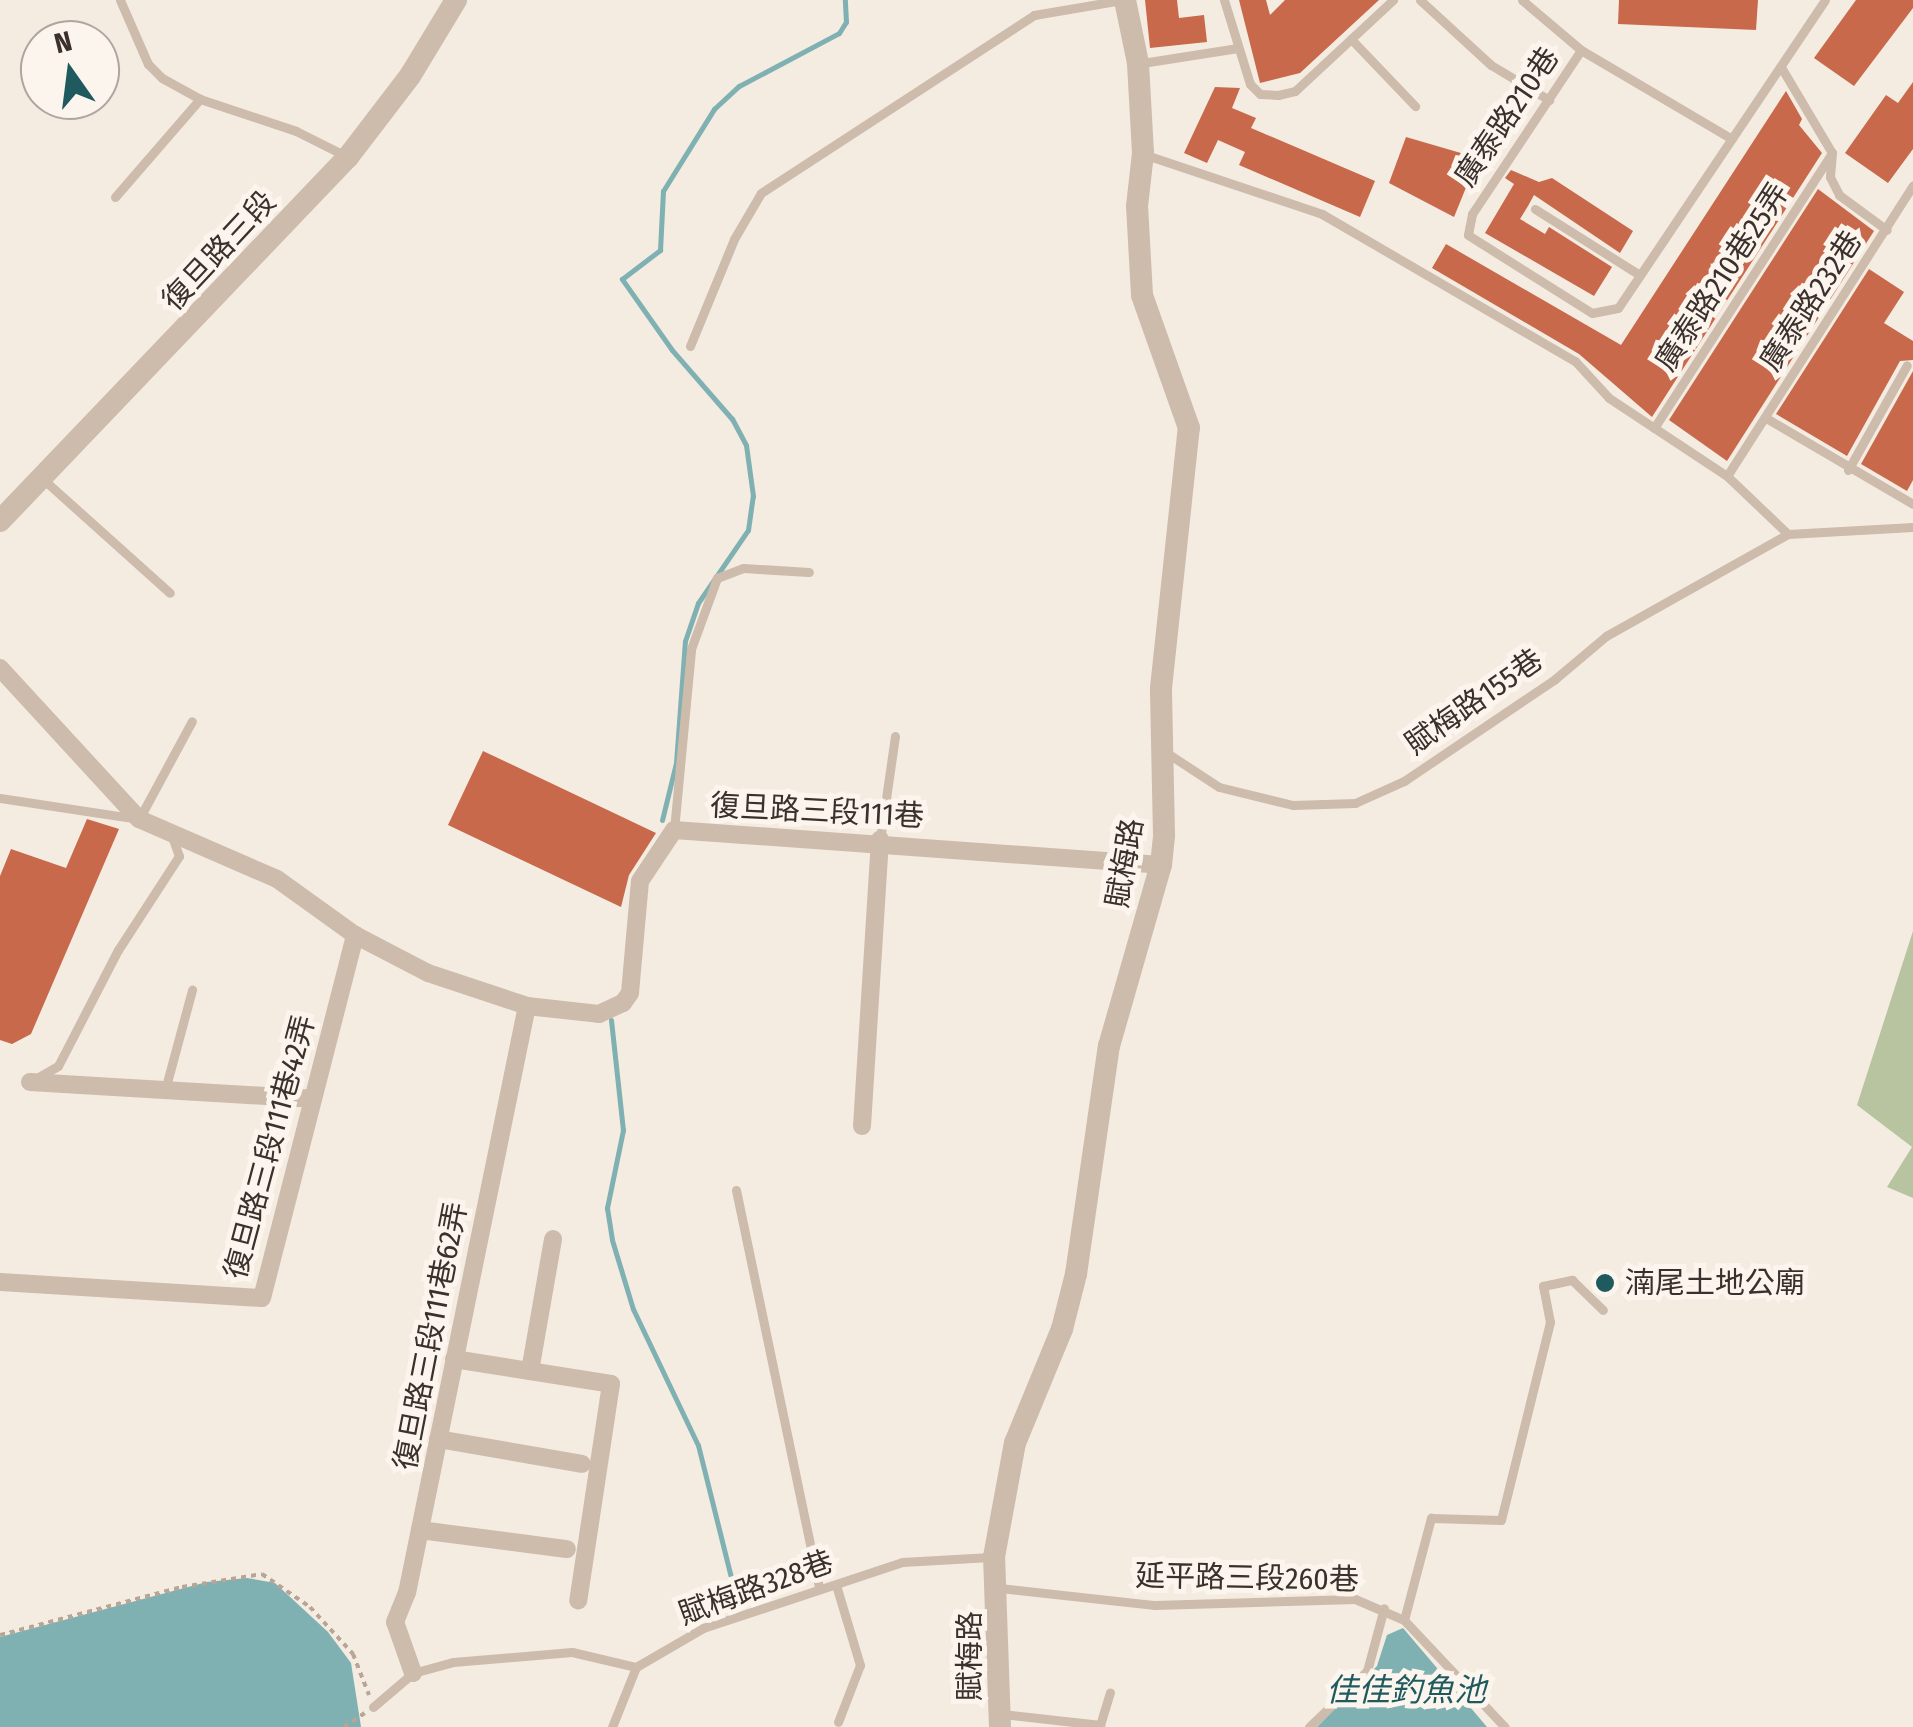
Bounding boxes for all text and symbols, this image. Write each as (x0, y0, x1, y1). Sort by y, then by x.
north arrow (20, 20, 120, 120)
text: N (51, 24, 75, 60)
street label: 廣泰路210巷 (1447, 41, 1567, 193)
street label: 廣泰路210巷25弄 (1648, 176, 1796, 378)
street label: 復旦路三段 (155, 184, 283, 318)
street label: 廣泰路232巷 (1752, 224, 1870, 378)
street label: 賦梅路155巷 (1399, 642, 1549, 762)
street label: 復旦路三段111巷 (709, 787, 925, 835)
street label: 賦梅路 (1099, 816, 1151, 910)
street label: 復旦路三段111巷42弄 (217, 1011, 323, 1283)
street label: 復旦路三段111巷62弄 (387, 1199, 475, 1473)
place label: 湳尾土地公廟 (1625, 1265, 1805, 1301)
marker: 湳尾土地公廟 (1594, 1272, 1616, 1294)
street label: 賦梅路328巷 (674, 1543, 838, 1633)
street label: 延平路三段260巷 (1135, 1558, 1359, 1598)
street label: 賦梅路 (952, 1611, 988, 1701)
water label: 佳佳釣魚池 (1326, 1671, 1486, 1709)

